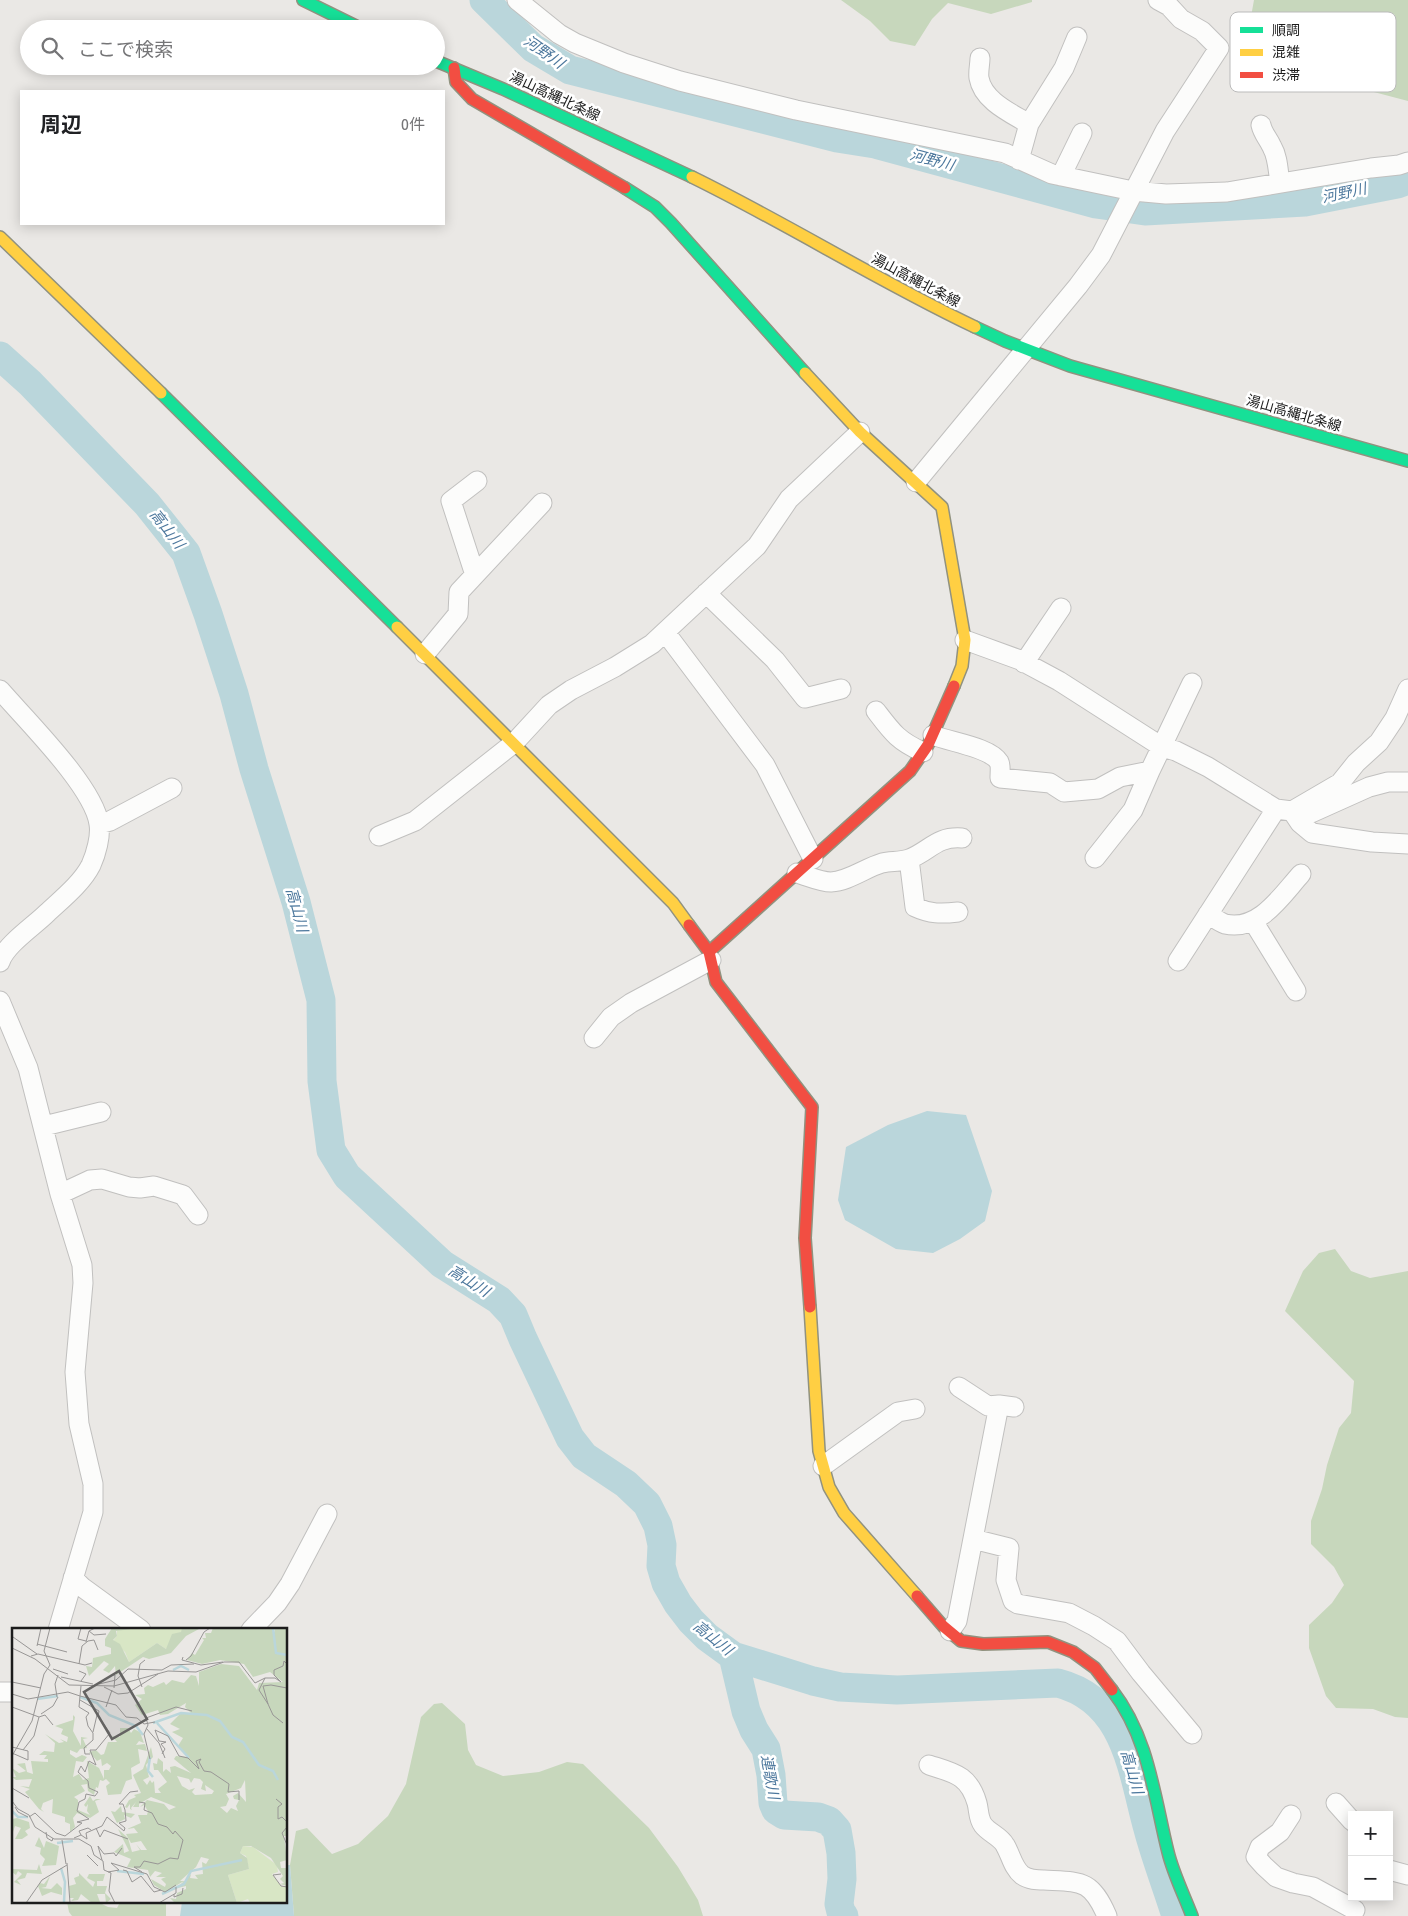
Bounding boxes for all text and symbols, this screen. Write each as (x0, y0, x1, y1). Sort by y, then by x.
legend (1230, 12, 1396, 92)
search box (20, 20, 445, 75)
text: 順調 (1272, 22, 1300, 39)
water label: 河野川 (520, 32, 569, 73)
icon: search (38, 34, 66, 62)
text: ここで検索 (78, 38, 173, 61)
text: 混雑 (1272, 44, 1300, 61)
text: 渋滞 (1272, 67, 1300, 84)
street label: 湯山高縄北条線 (507, 68, 603, 125)
text: 周辺 (40, 112, 82, 138)
text: 0件 (401, 115, 425, 134)
water label: 河野川 (908, 145, 958, 175)
water label: 河野川 (1320, 179, 1370, 206)
street label: 湯山高縄北条線 (869, 250, 963, 311)
street label: 湯山高縄北条線 (1244, 392, 1343, 435)
water label: 高山川 (146, 506, 189, 554)
water label: 高山川 (282, 886, 312, 936)
water label: 高山川 (445, 1261, 495, 1302)
water label: 高山川 (690, 1617, 738, 1660)
inset map (12, 1628, 288, 1904)
water label: 高山川 (1117, 1748, 1147, 1798)
water label: 連歌川 (757, 1753, 783, 1803)
map controls (1348, 1811, 1393, 1901)
button: + (1348, 1811, 1393, 1856)
button: − (1348, 1856, 1393, 1901)

